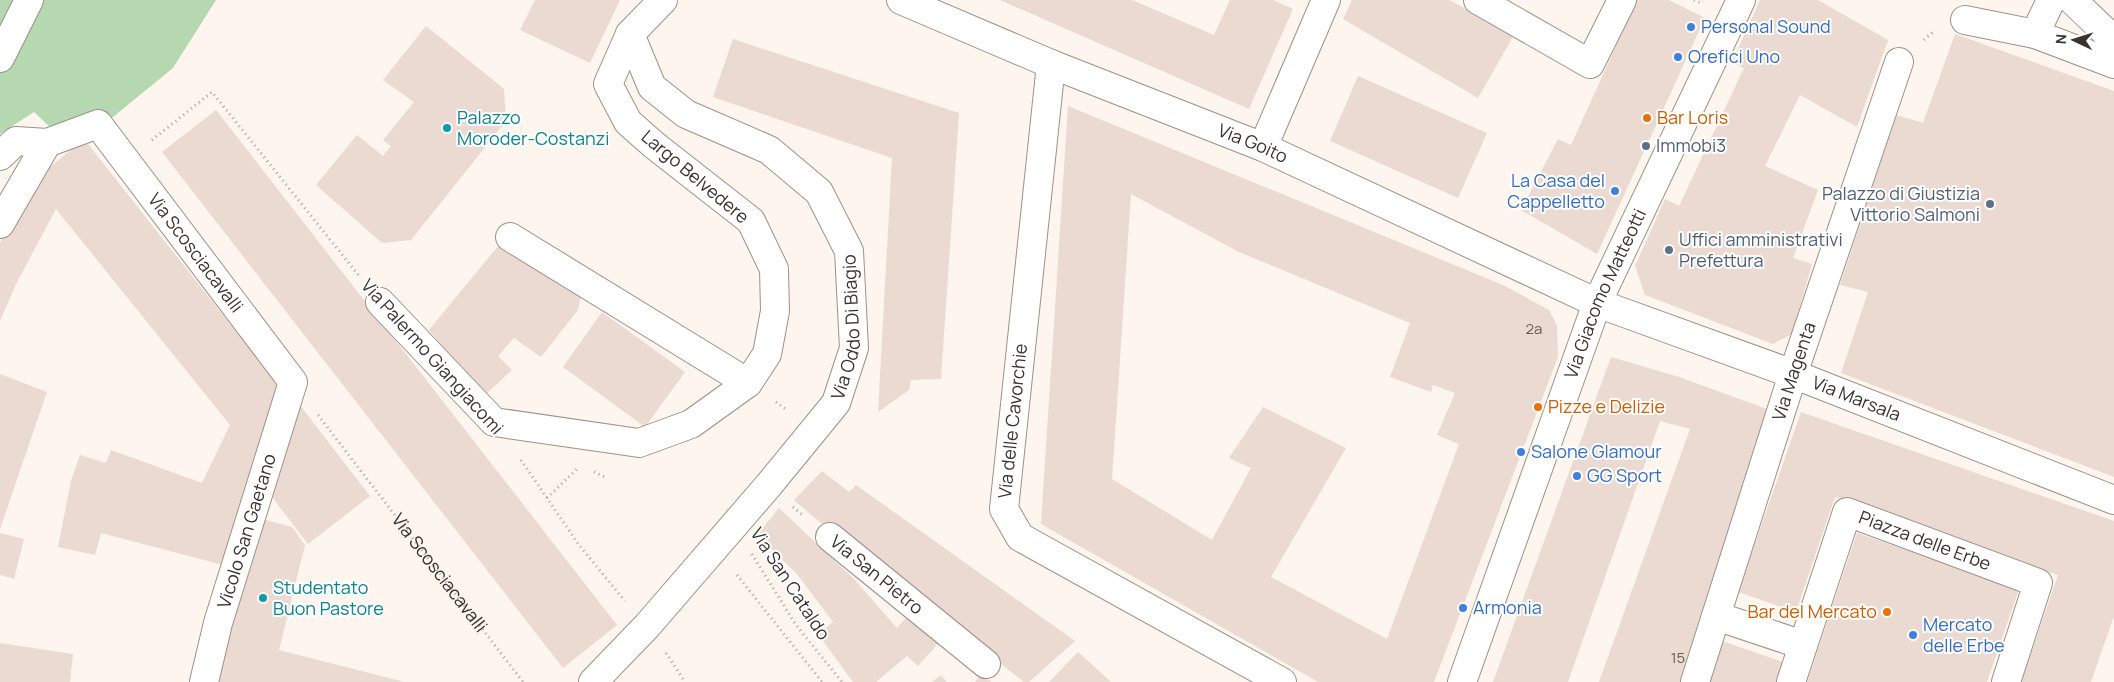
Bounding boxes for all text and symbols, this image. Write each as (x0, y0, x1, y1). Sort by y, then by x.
place label: Personal Sound (1701, 14, 1831, 38)
north arrow (2049, 15, 2099, 65)
marker: Personal Sound (1685, 21, 1697, 33)
text: N (2051, 33, 2070, 45)
place label: Orefici Uno (1688, 44, 1780, 68)
marker: Orefici Uno (1672, 51, 1684, 63)
place label: Palazzo Moroder-Costanzi (457, 105, 610, 150)
place label: Bar Loris (1657, 105, 1728, 129)
marker: Bar Loris (1641, 112, 1653, 124)
street label: Via Goito (1215, 118, 1292, 168)
marker: Palazzo Moroder-Costanzi (441, 122, 453, 134)
street label: Largo Belvedere (637, 124, 754, 228)
place label: Immobi3 (1656, 133, 1726, 157)
marker: Immobi3 (1640, 140, 1652, 152)
place label: La Casa del Cappelletto (1507, 168, 1605, 213)
place label: Palazzo di Giustizia Vittorio Salmoni (1822, 181, 1980, 226)
marker: La Casa del Cappelletto (1609, 185, 1621, 197)
street label: Via Scosciacavalli (143, 188, 249, 317)
marker: Palazzo di Giustizia Vittorio Salmoni (1984, 198, 1996, 210)
street label: Via Giacomo Matteotti (1558, 205, 1651, 382)
place label: Uffici amministrativi Prefettura (1679, 227, 1843, 272)
marker: Uffici amministrativi Prefettura (1663, 244, 1675, 256)
street label: Via Oddo Di Biagio (825, 254, 865, 403)
street label: Via Palermo Giangiacomi (356, 273, 509, 439)
house number: 2a (1526, 318, 1542, 339)
street label: Via Magenta (1766, 319, 1821, 423)
street label: Via delle Cavorchie (992, 342, 1032, 500)
street label: Via Marsala (1809, 370, 1905, 426)
place label: Pizze e Delizie (1548, 394, 1665, 418)
marker: Pizze e Delizie (1532, 401, 1544, 413)
place label: Salone Glamour (1531, 439, 1662, 463)
marker: Salone Glamour (1515, 446, 1527, 458)
street label: Vicolo San Gaetano (211, 450, 281, 611)
place label: GG Sport (1587, 463, 1662, 487)
marker: GG Sport (1571, 470, 1583, 482)
street label: Piazza delle Erbe (1856, 505, 1994, 575)
street label: Via Scosciacavalli (387, 508, 493, 637)
street label: Via San Cataldo (746, 523, 836, 644)
street label: Via San Pietro (826, 529, 929, 619)
place label: Studentato Buon Pastore (273, 575, 384, 620)
marker: Studentato Buon Pastore (257, 592, 269, 604)
place label: Armonia (1473, 595, 1542, 619)
place label: Bar del Mercato (1748, 599, 1877, 623)
marker: Armonia (1457, 602, 1469, 614)
marker: Bar del Mercato (1881, 606, 1893, 618)
place label: Mercato delle Erbe (1923, 612, 2005, 657)
marker: Mercato delle Erbe (1907, 629, 1919, 641)
house number: 15 (1671, 647, 1685, 668)

